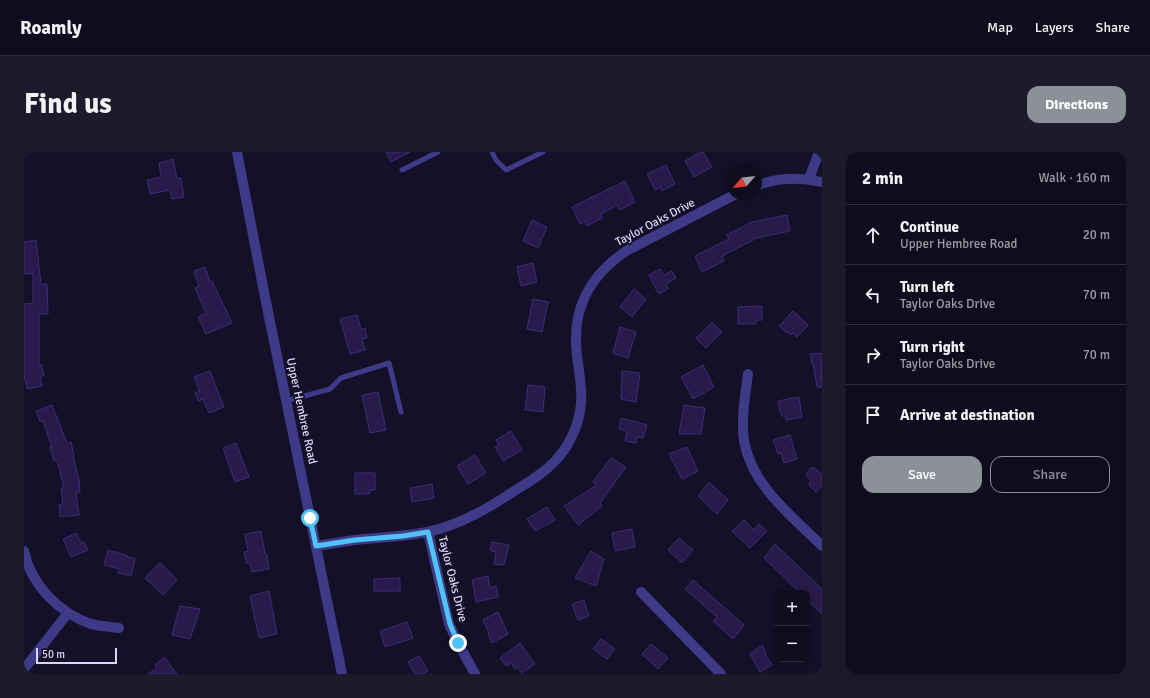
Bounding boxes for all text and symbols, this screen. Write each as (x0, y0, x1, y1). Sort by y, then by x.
text: Roamly (20, 16, 82, 40)
text: Map (987, 19, 1013, 36)
text: Layers (1035, 19, 1074, 36)
text: Share (1096, 19, 1130, 36)
button: Directions (1027, 86, 1126, 123)
text: Find us (24, 87, 112, 121)
north arrow (726, 164, 762, 200)
text: 2 min (862, 168, 903, 189)
text: Walk · 160 m (1039, 170, 1110, 186)
street label: Taylor Oaks Drive (613, 195, 698, 250)
text: Continue (900, 218, 959, 236)
icon: ahead (862, 224, 884, 246)
text: 20 m (1083, 227, 1110, 243)
text: Upper Hembree Road (900, 236, 1017, 252)
text: Turn left (900, 278, 954, 296)
icon: left (862, 284, 884, 306)
text: 70 m (1083, 287, 1110, 303)
text: Taylor Oaks Drive (900, 296, 995, 312)
text: Turn right (900, 338, 965, 356)
icon: right (862, 344, 884, 366)
text: 70 m (1083, 347, 1110, 363)
text: Taylor Oaks Drive (900, 356, 995, 372)
street label: Upper Hembree Road (283, 357, 320, 466)
icon: arrive (862, 404, 884, 426)
text: Arrive at destination (900, 406, 1035, 424)
button: Save (862, 456, 982, 493)
button: Share (990, 456, 1110, 493)
route start (301, 509, 319, 527)
street label: Taylor Oaks Drive (435, 535, 470, 624)
map controls (774, 590, 810, 662)
button: + (774, 590, 810, 626)
button: − (774, 626, 810, 662)
route end (449, 634, 467, 652)
scale bar (36, 646, 117, 665)
text: 50 m (42, 648, 65, 661)

